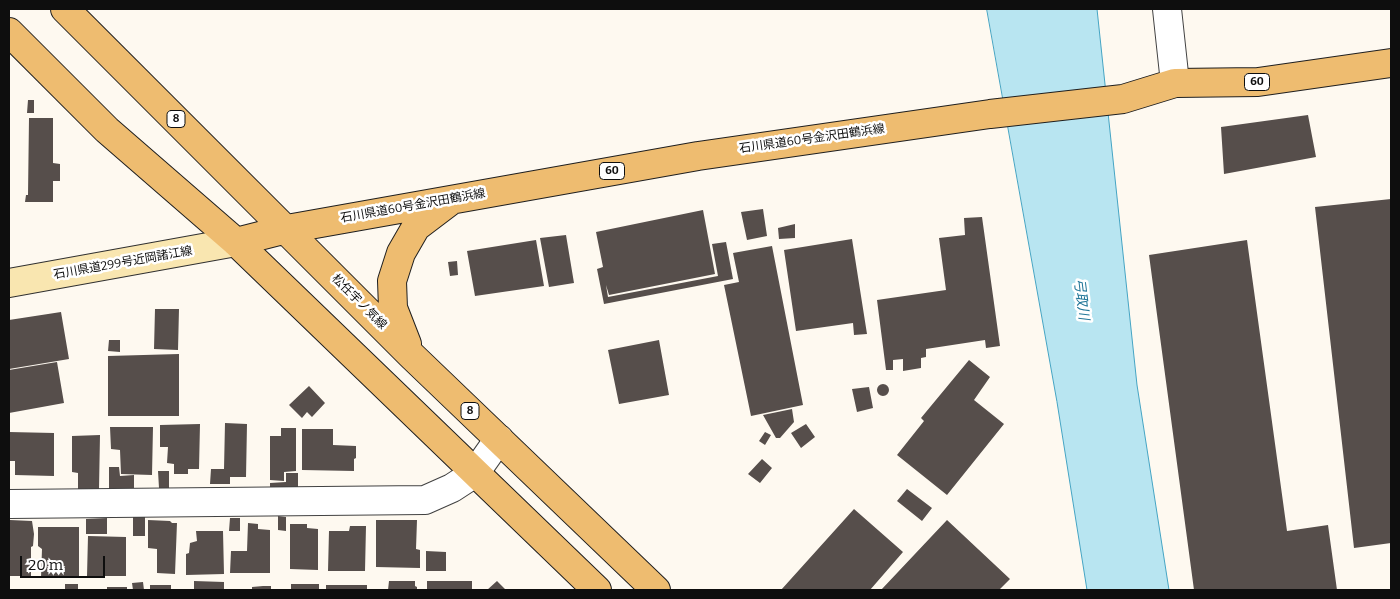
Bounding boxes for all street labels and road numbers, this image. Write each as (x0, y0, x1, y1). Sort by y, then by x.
road number: 60 (1244, 74, 1270, 90)
road number: 8 (167, 110, 185, 128)
street label: 石川県道60号金沢田鶴浜線 (738, 122, 886, 156)
road number: 60 (600, 162, 624, 180)
street label: 石川県道60号金沢田鶴浜線 (339, 186, 487, 226)
street label: 石川県道299号近岡諸江線 (53, 244, 193, 282)
street label: 松任宇ノ気線 (328, 271, 390, 333)
road number: 8 (461, 402, 479, 420)

